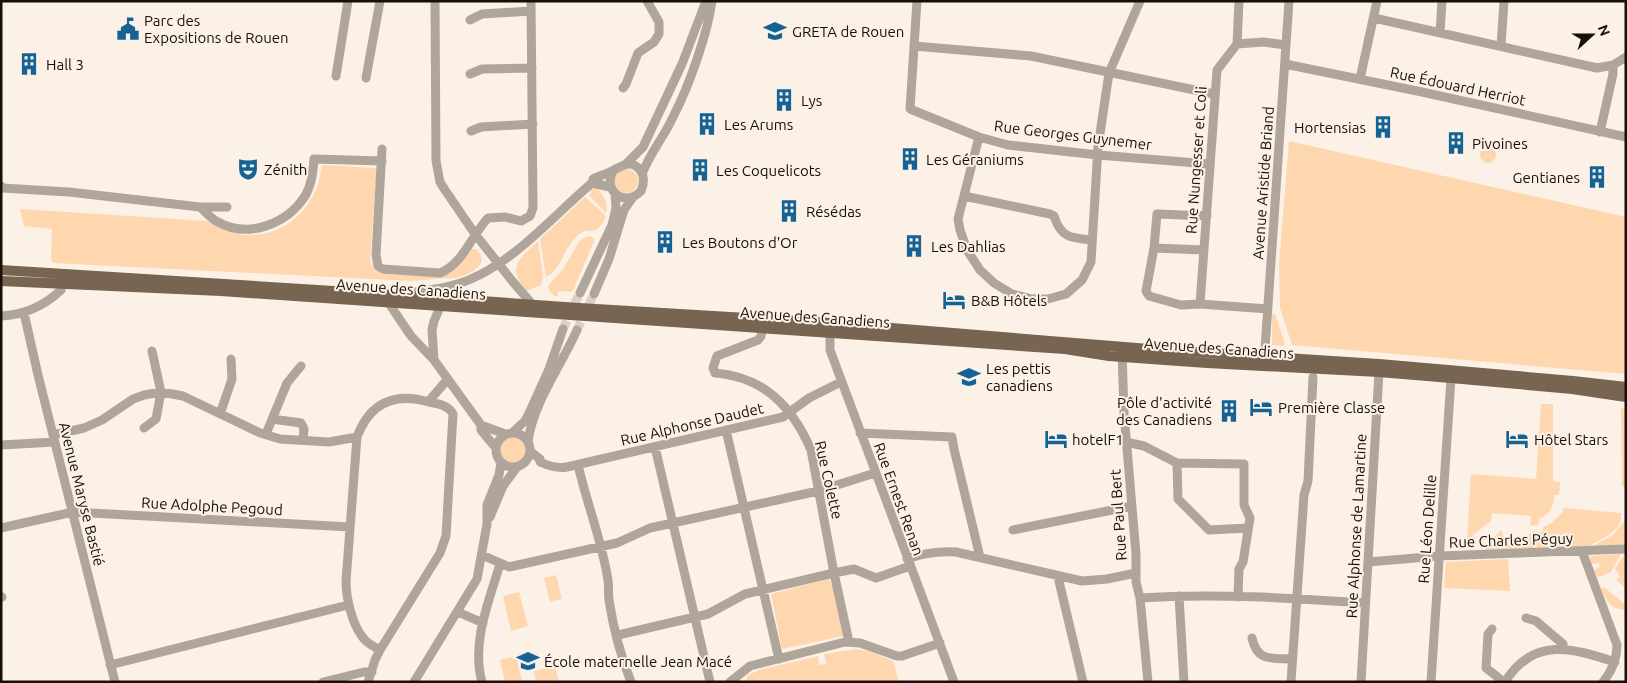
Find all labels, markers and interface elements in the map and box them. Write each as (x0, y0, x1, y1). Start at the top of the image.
north arrow (1567, 10, 1617, 60)
place label: Parc des Expositions de Rouen (144, 12, 289, 46)
public building icon: Parc des Expositions de Rouen (115, 16, 141, 42)
school or university icon: GRETA de Rouen (762, 18, 788, 44)
place label: GRETA de Rouen (792, 23, 904, 40)
text: N (1595, 23, 1613, 38)
building icon: Hall 3 (16, 51, 42, 77)
place label: Hall 3 (46, 56, 84, 73)
street label: Rue Édouard Herriot (1389, 63, 1527, 109)
street label: Rue Nungesser et Coli (1182, 86, 1210, 234)
building icon: Lys (771, 87, 797, 113)
place label: Lys (801, 92, 822, 109)
street label: Avenue Aristide Briand (1249, 106, 1277, 260)
building icon: Les Arums (694, 111, 720, 137)
building icon: Hortensias (1370, 114, 1396, 140)
place label: Les Arums (724, 116, 793, 133)
street label: Rue Georges Guynemer (993, 117, 1153, 153)
place label: Hortensias (1294, 119, 1366, 136)
building icon: Pivoines (1443, 130, 1469, 156)
place label: Pivoines (1472, 135, 1528, 152)
building icon: Les Géraniums (897, 146, 923, 172)
place label: Les Géraniums (926, 151, 1024, 168)
theatre icon: Zénith (235, 156, 261, 182)
building icon: Les Coquelicots (687, 157, 713, 183)
place label: Zénith (264, 161, 307, 178)
place label: Les Coquelicots (716, 162, 821, 179)
building icon: Gentianes (1584, 164, 1610, 190)
place label: Gentianes (1513, 169, 1580, 186)
building icon: Résédas (776, 198, 802, 224)
place label: Résédas (806, 203, 861, 220)
building icon: Les Boutons d'Or (652, 229, 678, 255)
building icon: Les Dahlias (901, 233, 927, 259)
place label: Les Boutons d'Or (682, 234, 798, 251)
place label: Les Dahlias (931, 238, 1006, 255)
street label: Avenue des Canadiens (336, 275, 486, 303)
hotel icon: B&B Hôtels (941, 287, 967, 313)
place label: B&B Hôtels (971, 292, 1047, 309)
street label: Avenue des Canadiens (740, 303, 890, 331)
street label: Avenue des Canadiens (1144, 334, 1294, 362)
place label: Les pettis canadiens (986, 360, 1053, 394)
school or university icon: Les pettis canadiens (956, 364, 982, 390)
place label: Pôle d'activité des Canadiens (1116, 394, 1212, 428)
hotel icon: Première Classe (1248, 394, 1274, 420)
building icon: Pôle d'activité des Canadiens (1216, 398, 1242, 424)
street label: Rue Alphonse Daudet (619, 399, 765, 449)
place label: Première Classe (1278, 399, 1385, 416)
street label: Avenue Maryse Bastié (56, 420, 108, 568)
hotel icon: hotelF1 (1043, 426, 1069, 452)
hotel icon: Hôtel Stars (1504, 426, 1530, 452)
place label: hotelF1 (1072, 431, 1124, 448)
place label: Hôtel Stars (1534, 431, 1608, 448)
street label: Rue Alphonse de Lamartine (1343, 433, 1369, 619)
street label: Rue Colette (812, 439, 846, 521)
street label: Rue Ernest Renan (871, 440, 927, 558)
street label: Rue Paul Bert (1106, 469, 1130, 561)
street label: Rue Léon Delille (1415, 474, 1439, 584)
street label: Rue Adolphe Pegoud (141, 494, 283, 518)
street label: Rue Charles Péguy (1449, 529, 1573, 551)
school or university icon: École maternelle Jean Macé (515, 648, 541, 674)
place label: École maternelle Jean Macé (544, 653, 732, 670)

